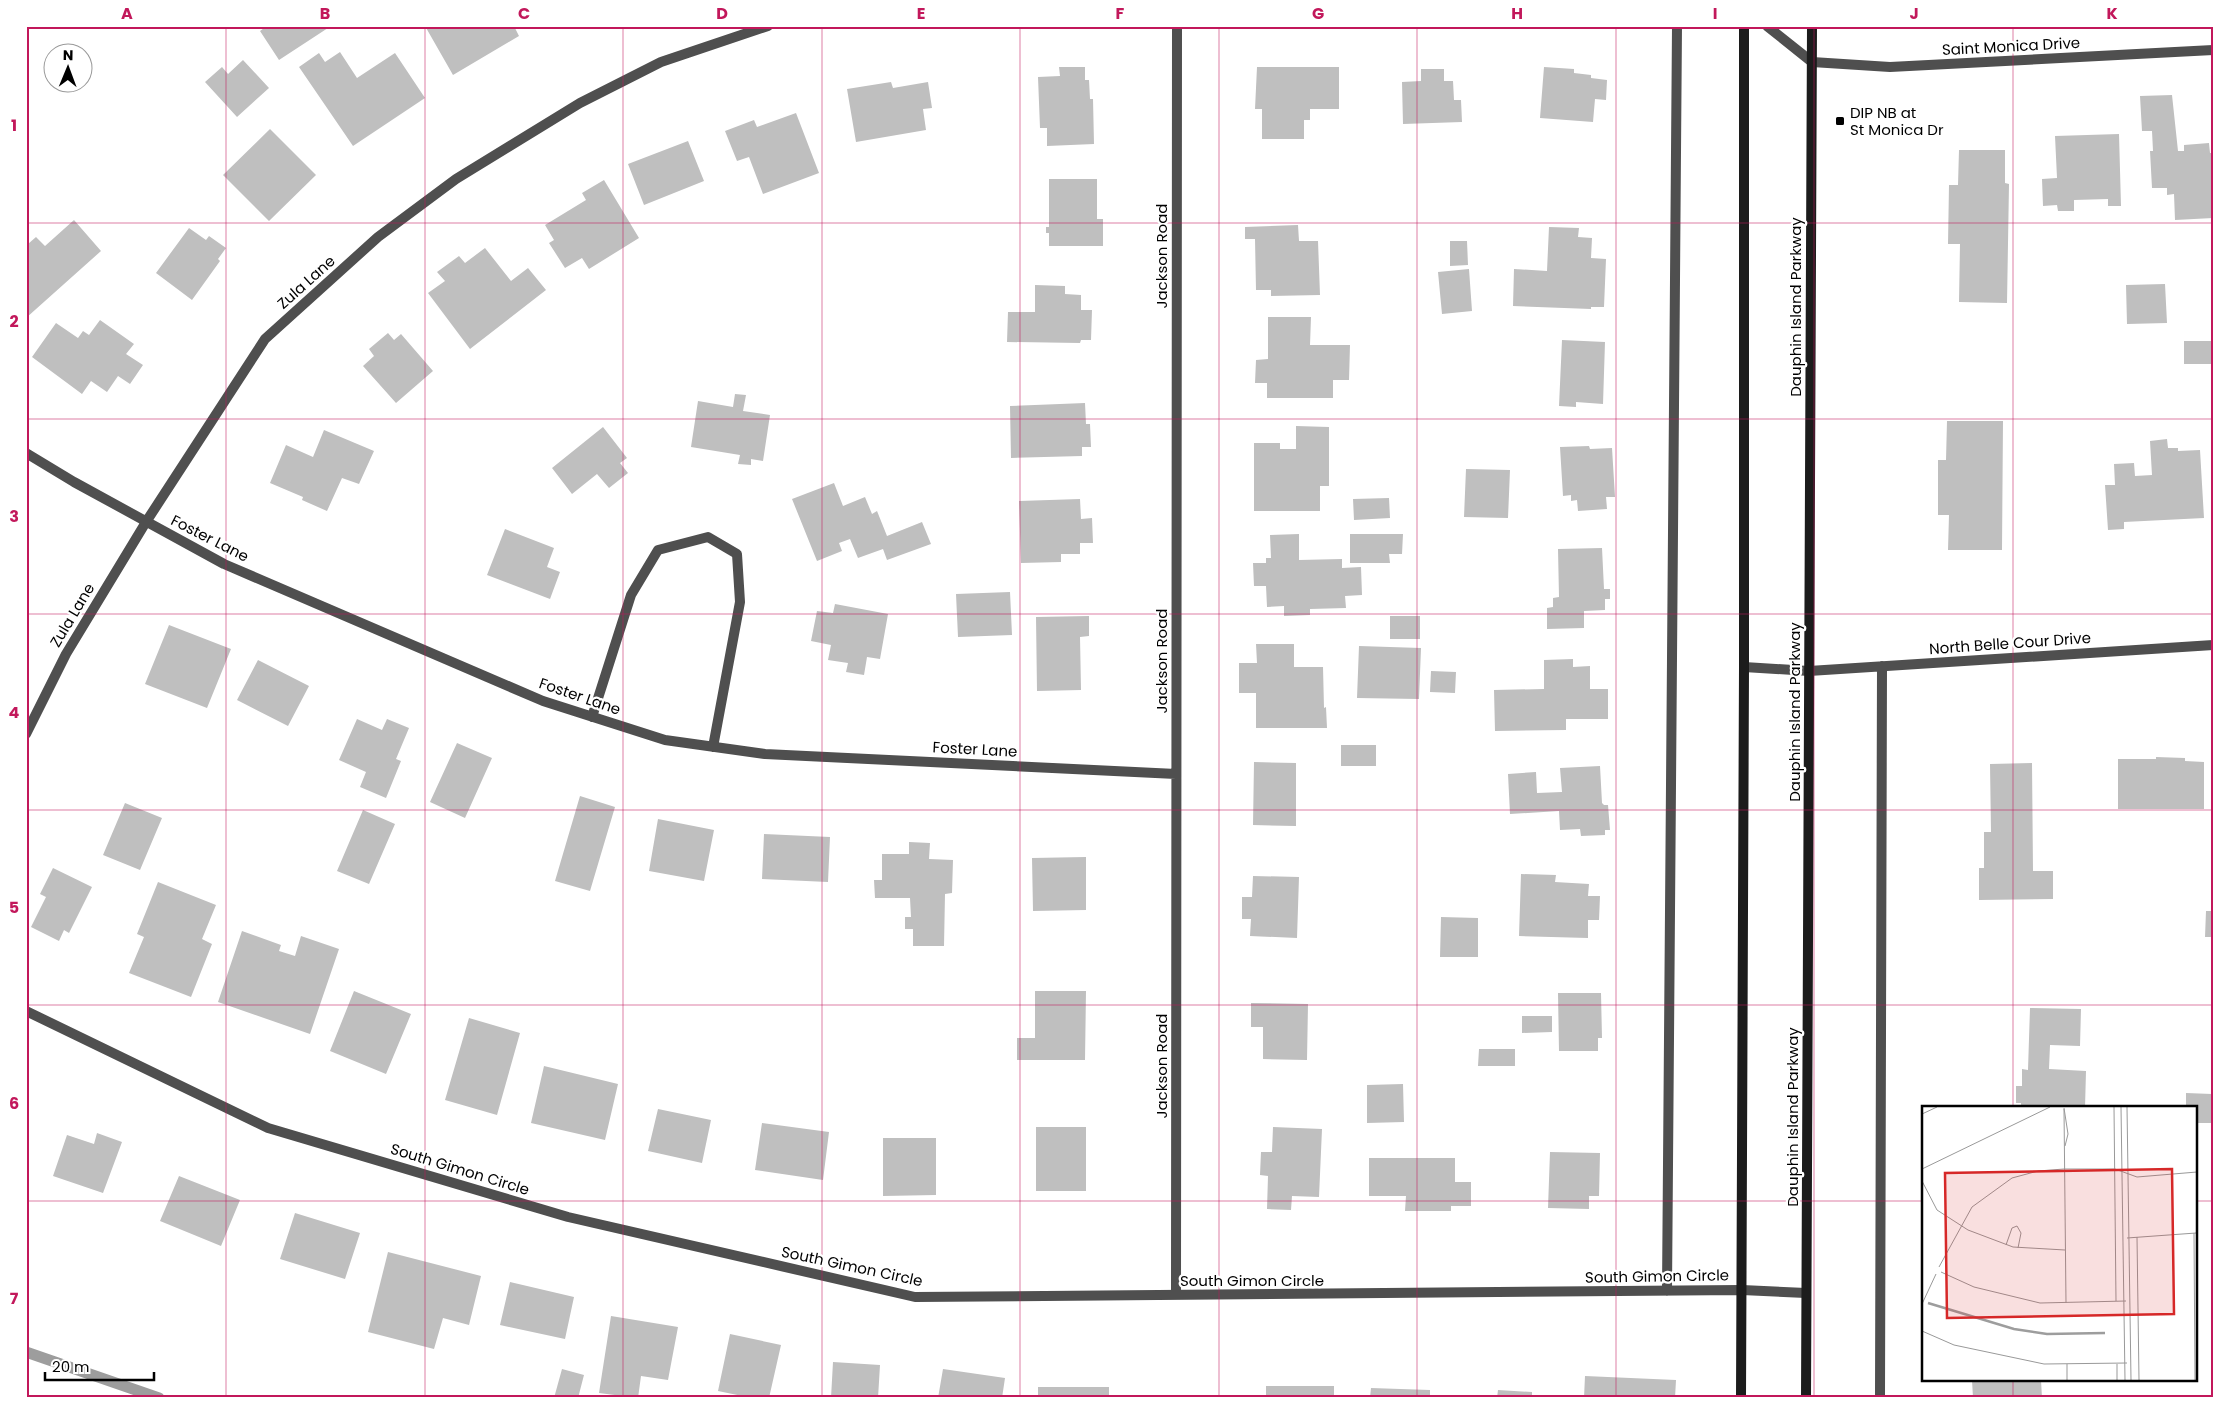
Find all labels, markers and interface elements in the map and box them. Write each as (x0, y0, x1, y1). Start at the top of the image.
text: A (121, 2, 133, 25)
text: B (320, 2, 330, 25)
text: C (518, 2, 530, 25)
text: D (716, 2, 728, 25)
text: E (917, 2, 925, 25)
text: F (1116, 2, 1125, 25)
text: G (1312, 2, 1324, 25)
text: H (1511, 2, 1523, 25)
text: I (1713, 2, 1717, 25)
text: J (1909, 2, 1919, 25)
text: K (2106, 2, 2118, 25)
street label: Saint Monica Drive (1941, 32, 2081, 60)
north arrow (42, 42, 92, 92)
text: N (63, 45, 74, 65)
place label: DIP NB at St Monica Dr (1850, 102, 1944, 140)
text: 1 (11, 114, 17, 137)
marker: DIP NB at St Monica Dr (1834, 115, 1846, 127)
street label: Jackson Road (1151, 204, 1172, 308)
street label: Dauphin Island Parkway (1785, 217, 1806, 397)
street label: Zula Lane (273, 250, 339, 314)
text: 2 (9, 310, 19, 333)
text: 3 (9, 505, 19, 528)
street label: Foster Lane (167, 509, 253, 567)
street label: Zula Lane (45, 579, 99, 651)
street label: Jackson Road (1151, 609, 1172, 713)
street label: Dauphin Island Parkway (1784, 622, 1805, 802)
street label: North Belle Cour Drive (1928, 627, 2092, 659)
street label: Foster Lane (536, 672, 624, 720)
text: 4 (9, 701, 20, 724)
street label: Foster Lane (932, 736, 1018, 762)
text: 5 (9, 896, 19, 919)
street label: Jackson Road (1151, 1014, 1172, 1118)
street label: Dauphin Island Parkway (1782, 1027, 1803, 1207)
text: 6 (9, 1092, 19, 1115)
inset map (1922, 1106, 2196, 1382)
street label: South Gimon Circle (388, 1138, 532, 1200)
street label: South Gimon Circle (779, 1241, 925, 1291)
street label: South Gimon Circle (1585, 1264, 1729, 1288)
street label: South Gimon Circle (1180, 1270, 1324, 1291)
text: 7 (10, 1287, 19, 1310)
scale bar (45, 1349, 154, 1381)
text: 20 m (52, 1356, 90, 1377)

